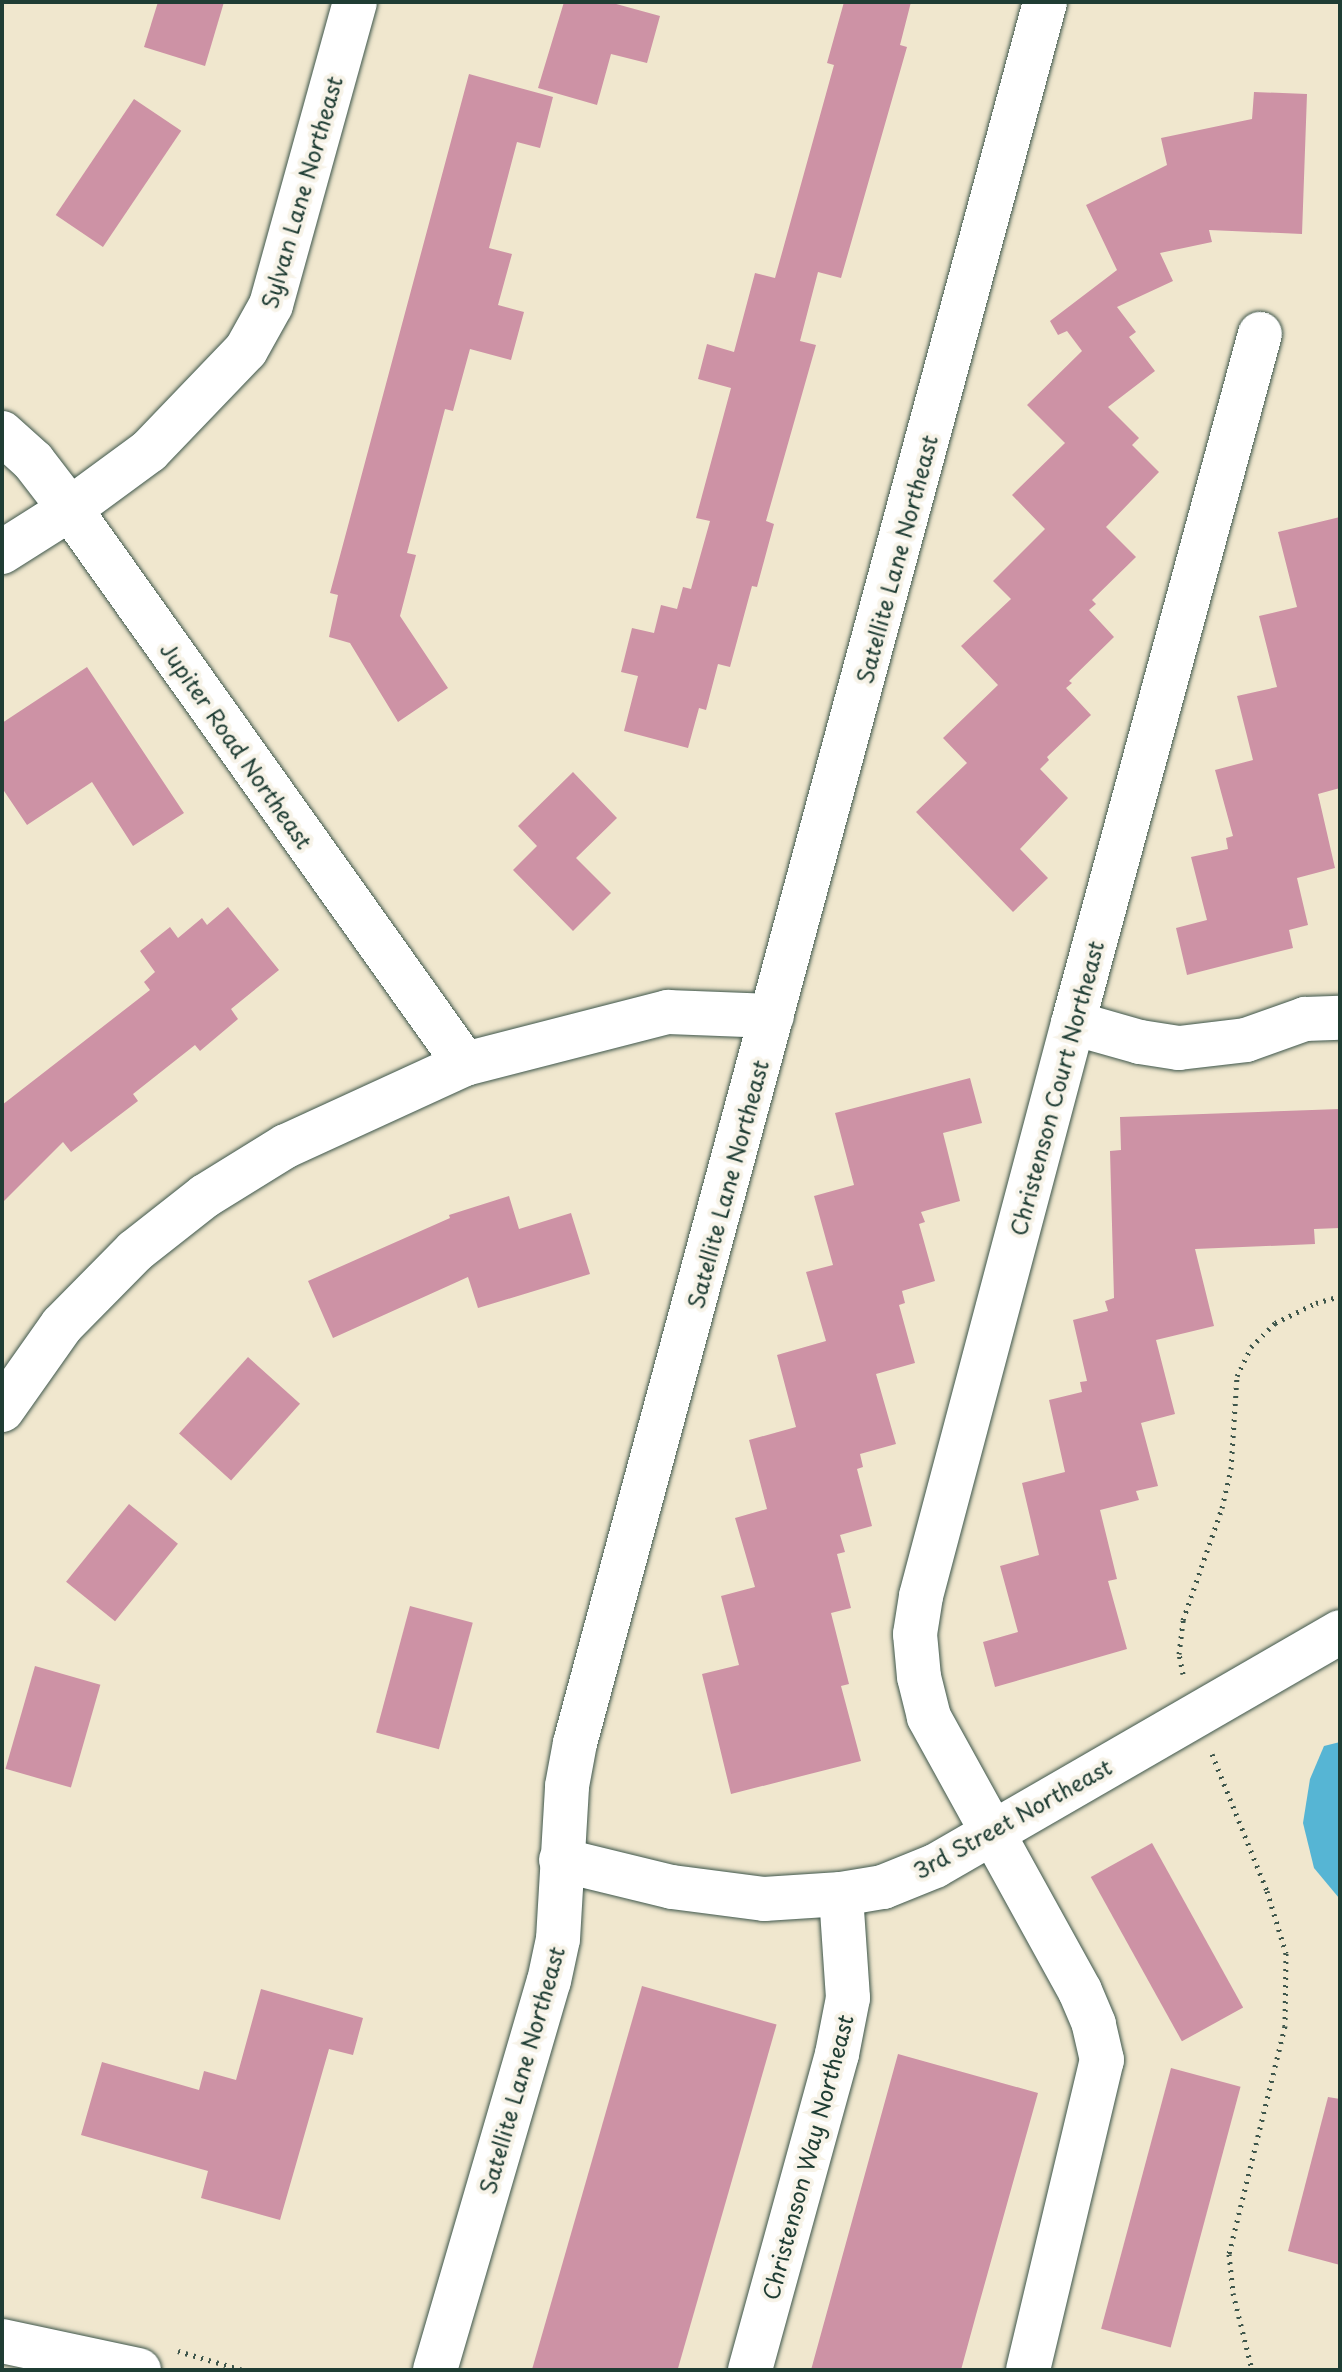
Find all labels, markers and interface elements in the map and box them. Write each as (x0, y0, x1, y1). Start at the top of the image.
street label: Sylvan Lane Northeast (255, 73, 347, 311)
street label: Satellite Lane Northeast (850, 431, 942, 687)
street label: Jupiter Road Northeast (155, 636, 319, 854)
street label: Christenson Court Northeast (1004, 937, 1108, 1239)
street label: Satellite Lane Northeast (681, 1056, 773, 1312)
street label: 3rd Street Northeast (908, 1752, 1116, 1884)
street label: Satellite Lane Northeast (473, 1943, 569, 2197)
street label: Christenson Way Northeast (756, 2012, 858, 2302)

